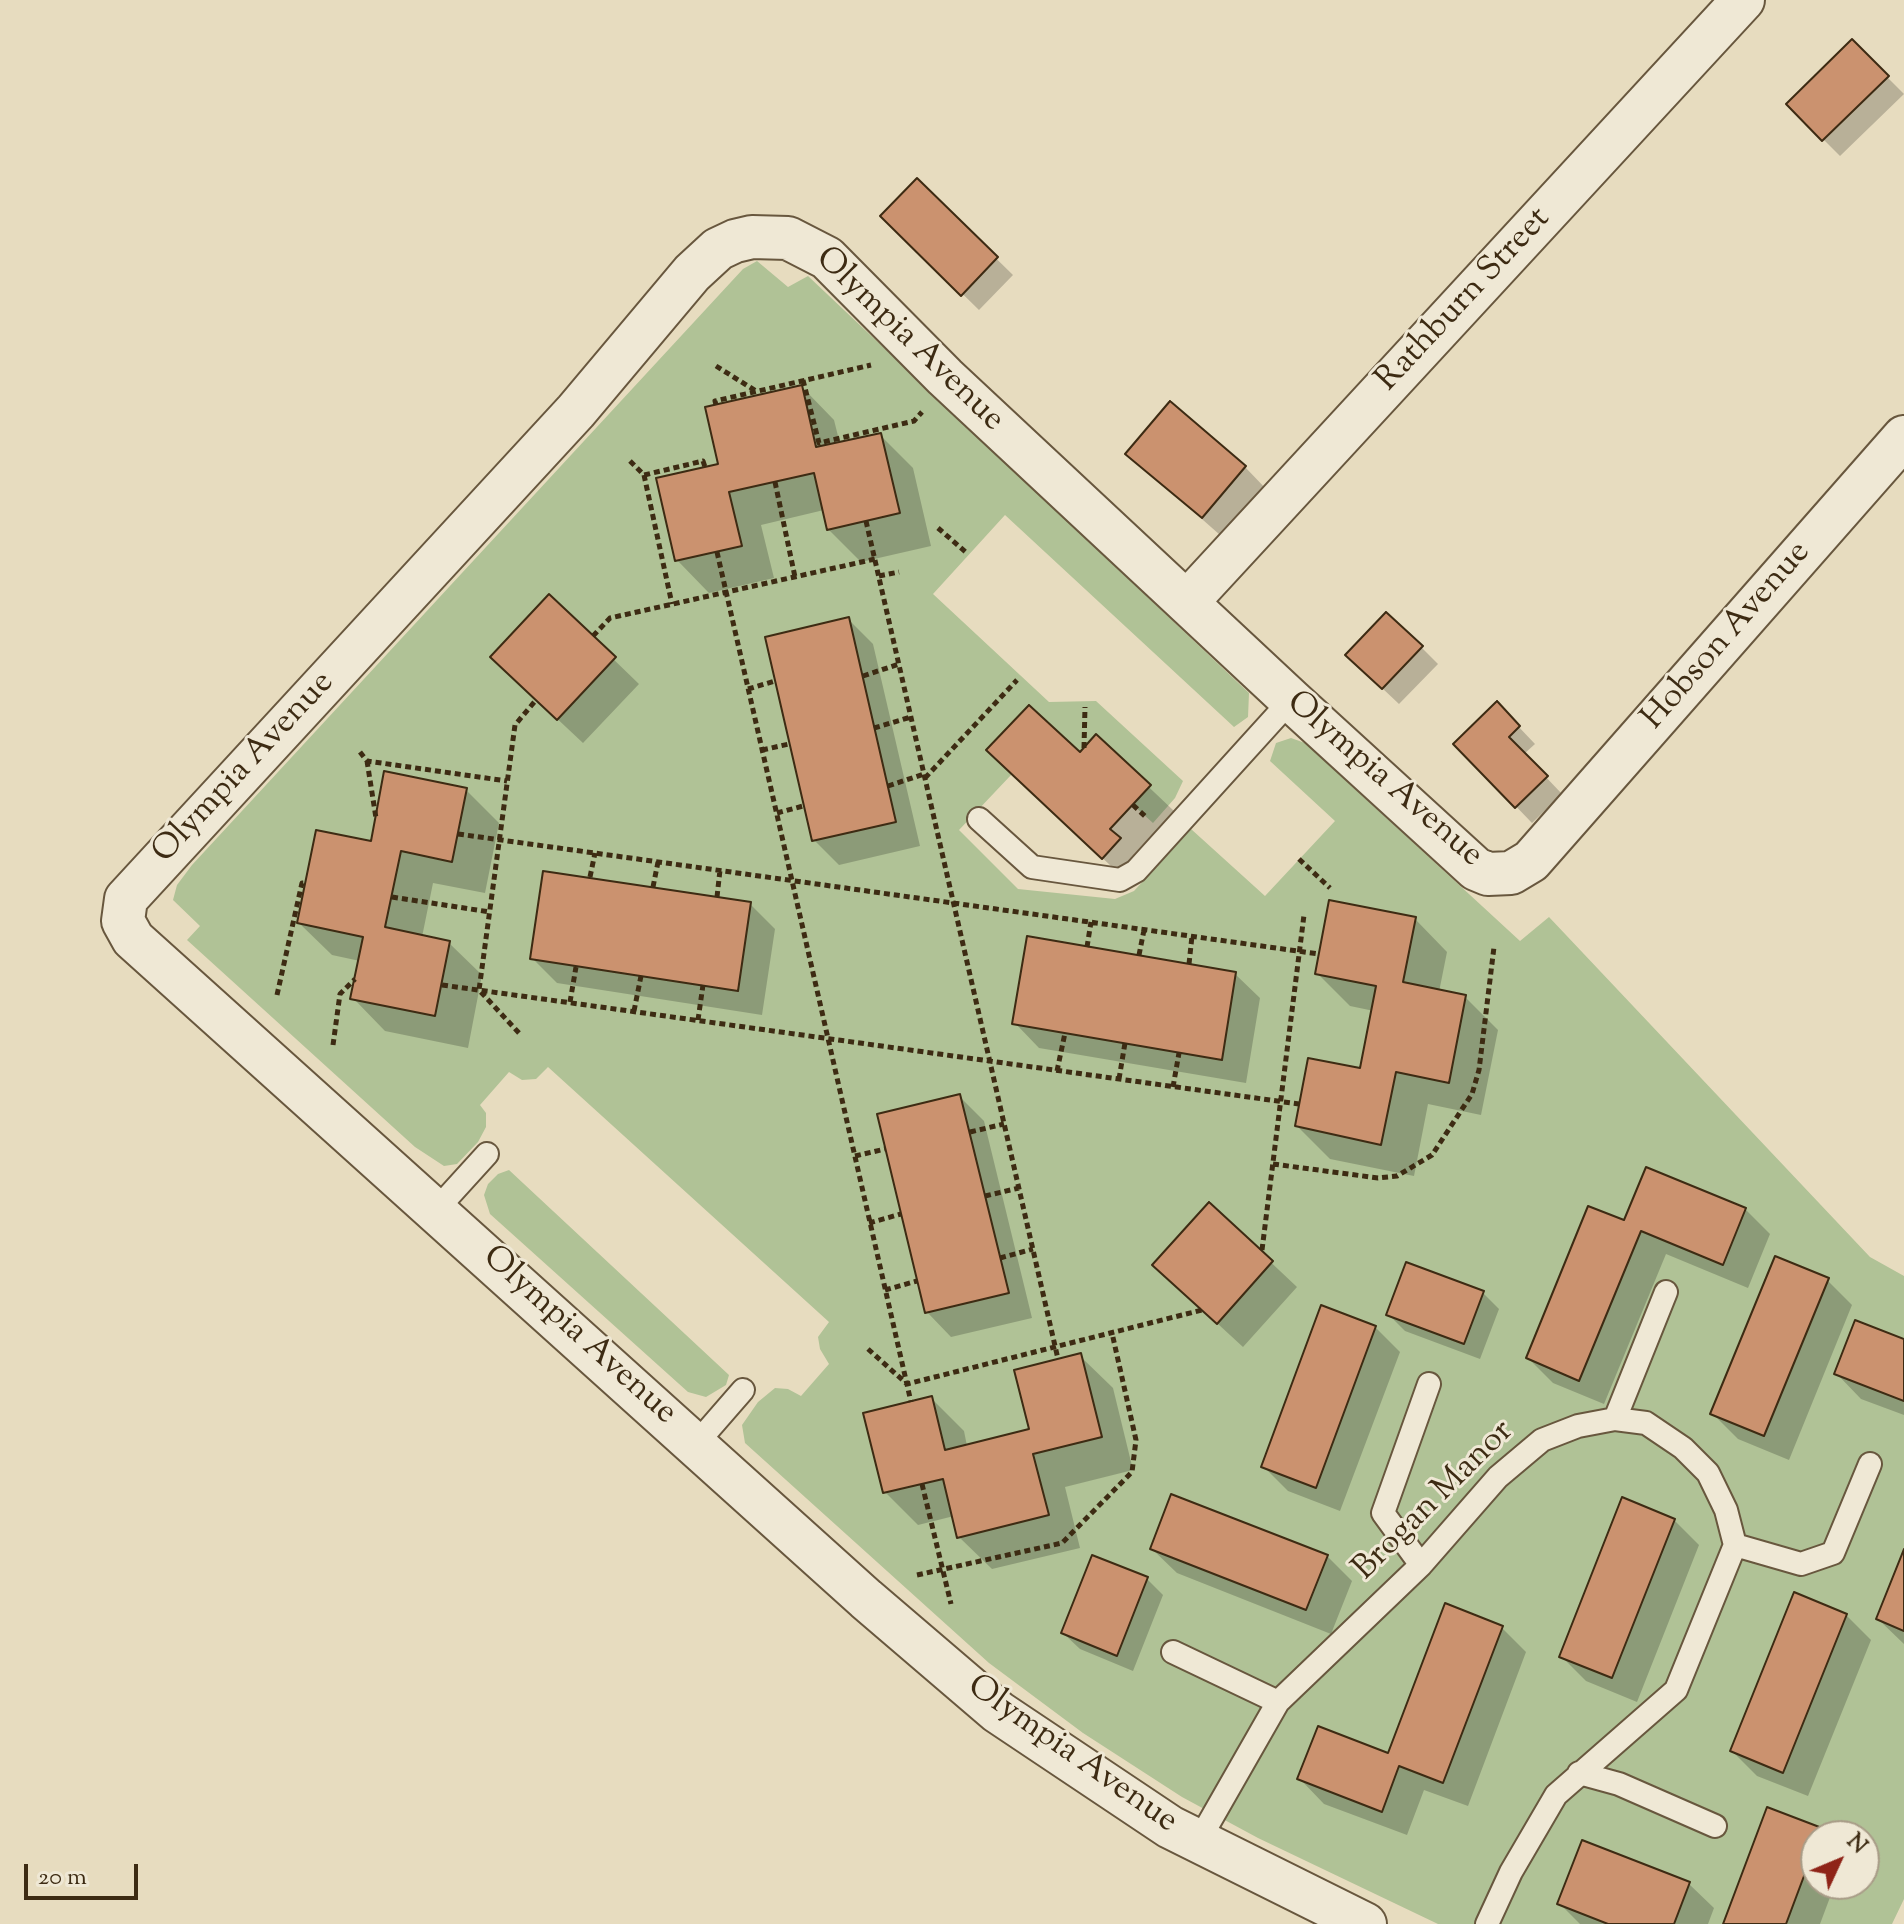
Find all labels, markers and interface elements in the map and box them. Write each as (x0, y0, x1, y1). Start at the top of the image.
street label: Rathburn Street (1369, 200, 1561, 402)
street label: Olympia Avenue (805, 240, 1011, 442)
street label: Hobson Avenue (1635, 534, 1821, 740)
street label: Olympia Avenue (146, 664, 344, 874)
street label: Olympia Avenue (1276, 684, 1490, 878)
street label: Olympia Avenue (472, 1239, 684, 1435)
street label: Brogan Manor (1346, 1413, 1524, 1591)
street label: Olympia Avenue (958, 1668, 1184, 1844)
north arrow (1800, 1820, 1880, 1900)
text: N (1838, 1827, 1873, 1862)
scale bar (28, 1848, 142, 1898)
text: 20 m (38, 1861, 87, 1895)

